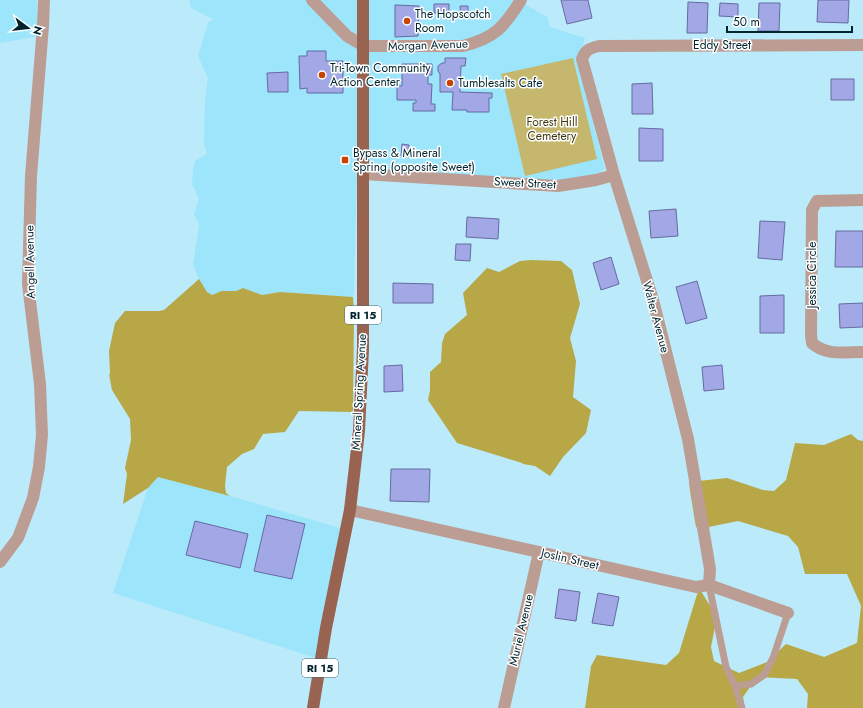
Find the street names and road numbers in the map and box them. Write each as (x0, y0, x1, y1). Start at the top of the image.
street label: Morgan Avenue (388, 35, 468, 55)
street label: Eddy Street (693, 36, 751, 54)
street label: Sweet Street (494, 172, 557, 194)
street label: Angell Avenue (20, 225, 40, 299)
street label: Jessica Circle (803, 242, 821, 310)
street label: Walter Avenue (638, 279, 674, 355)
road number: RI 15 (345, 306, 381, 324)
street label: Mineral Spring Avenue (347, 333, 371, 451)
street label: Joslin Street (537, 543, 601, 574)
street label: Muriel Avenue (504, 592, 538, 668)
road number: RI 15 (302, 659, 338, 677)

